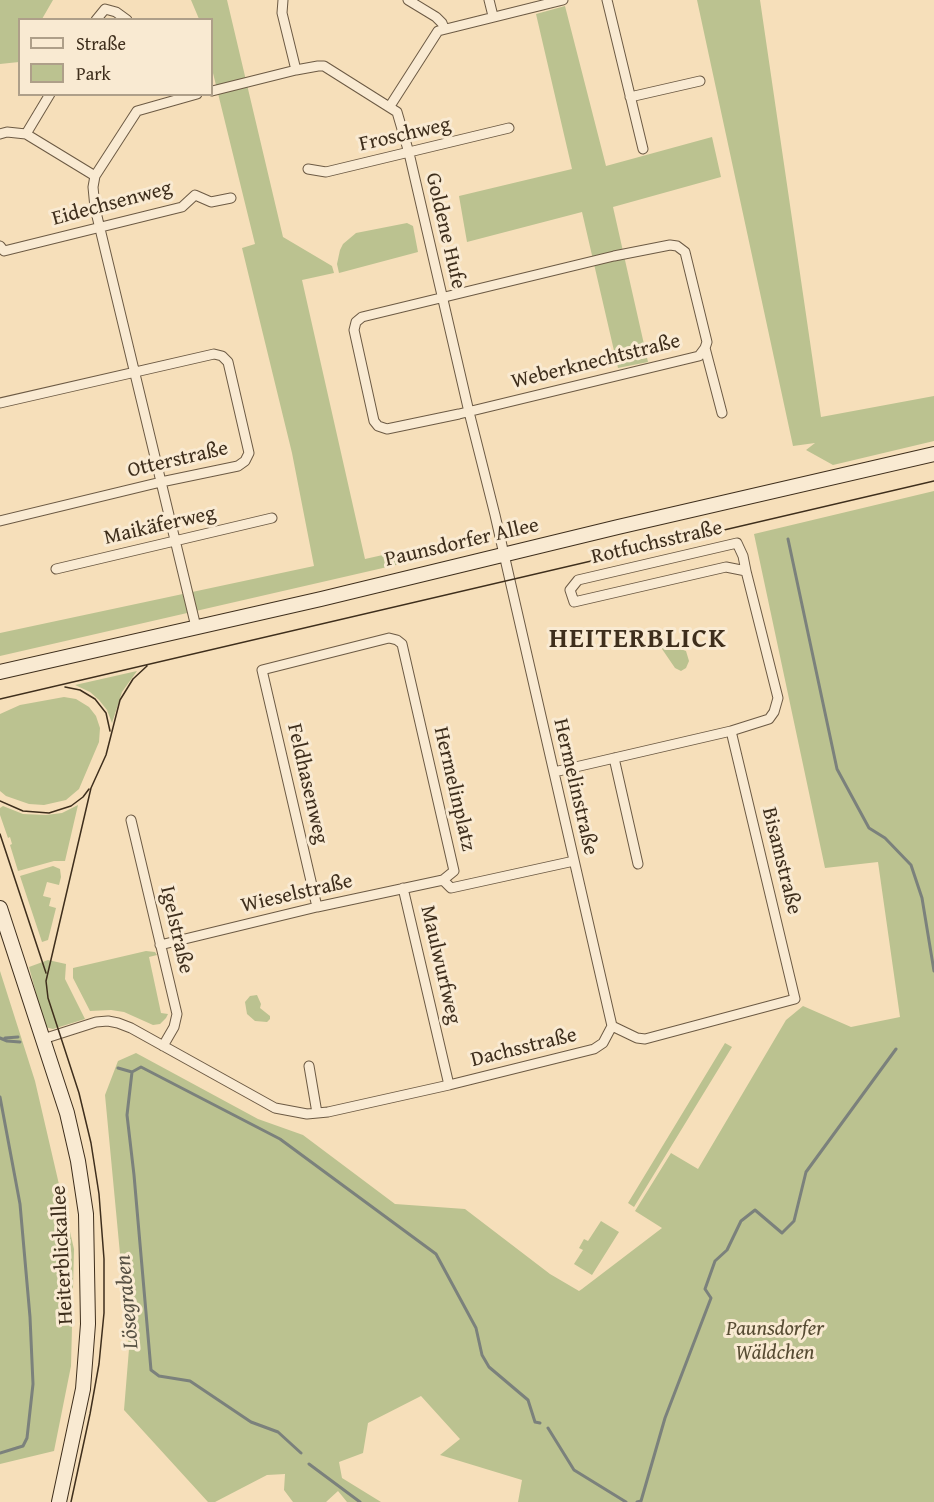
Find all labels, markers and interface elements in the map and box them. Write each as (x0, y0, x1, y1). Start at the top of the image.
legend (18, 18, 213, 96)
text: Straße (76, 30, 126, 57)
text: Park (76, 60, 111, 87)
street label: Froschweg (357, 112, 453, 158)
street label: Goldene Hufe (419, 171, 471, 291)
street label: Eidechsenweg (49, 176, 175, 232)
street label: Weberknechtstraße (509, 329, 683, 395)
street label: Otterstraße (125, 436, 231, 484)
street label: Maikäferweg (102, 501, 218, 551)
street label: Paunsdorfer Allee (382, 513, 542, 573)
street label: Rotfuchsstraße (589, 516, 725, 570)
district label: HEITERBLICK (549, 624, 727, 656)
street label: Hermelinstraße (547, 716, 603, 858)
street label: Feldhasenweg (281, 721, 333, 847)
street label: Hermelinplatz (427, 724, 481, 854)
street label: Bisamstraße (756, 805, 806, 917)
street label: Wieselstraße (239, 869, 355, 919)
street label: Igelstraße (154, 884, 198, 976)
street label: Maulwurfweg (414, 903, 466, 1027)
street label: Dachsstraße (469, 1023, 579, 1073)
street label: Heiterblickallee (47, 1185, 79, 1325)
water label: Lösegraben (111, 1254, 145, 1350)
park label: Paunsdorfer Wäldchen (726, 1317, 824, 1367)

